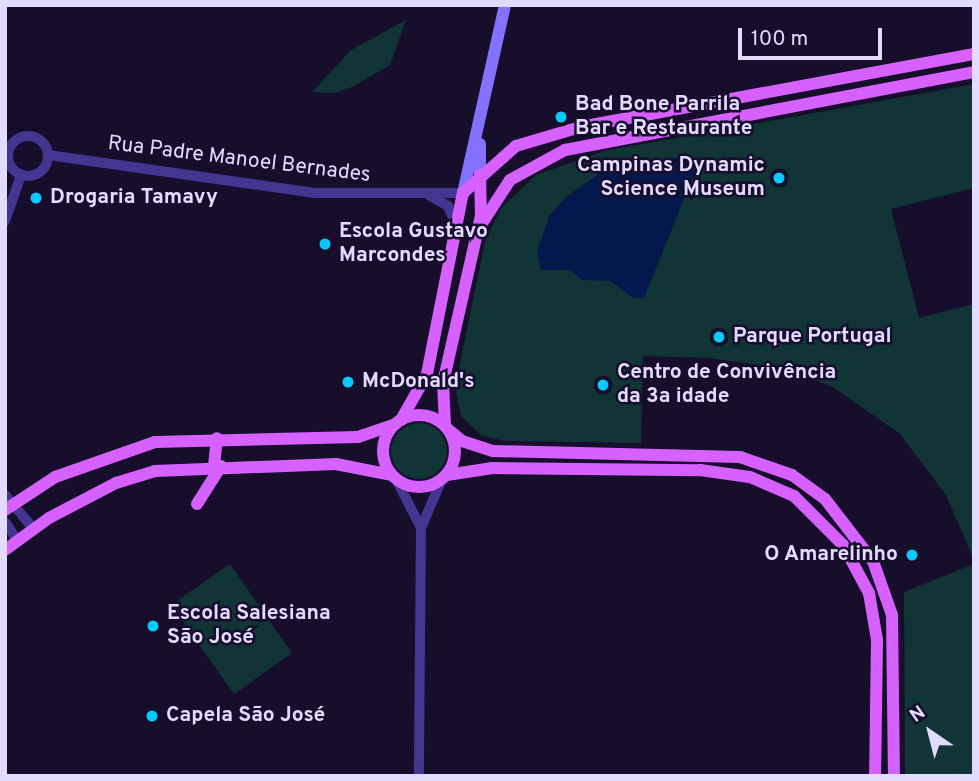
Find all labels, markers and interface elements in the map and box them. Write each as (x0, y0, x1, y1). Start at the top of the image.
scale bar (741, 14, 884, 58)
text: 100 m (751, 26, 808, 53)
place label: Bad Bone Parrila Bar e Restaurante (575, 92, 752, 142)
marker: Bad Bone Parrila Bar e Restaurante (553, 109, 569, 125)
street label: Rua Padre Manoel Bernades (106, 131, 372, 189)
place label: Campinas Dynamic Science Museum (577, 153, 765, 203)
marker: Campinas Dynamic Science Museum (771, 170, 787, 186)
place label: Drogaria Tamavy (50, 185, 218, 211)
marker: Drogaria Tamavy (28, 190, 44, 206)
place label: Escola Gustavo Marcondes (339, 219, 488, 269)
marker: Escola Gustavo Marcondes (317, 236, 333, 252)
place label: Parque Portugal (733, 324, 892, 350)
marker: Parque Portugal (711, 329, 727, 345)
place label: Centro de Convivência da 3a idade (617, 360, 836, 410)
place label: McDonald's (362, 369, 475, 395)
marker: McDonald's (340, 374, 356, 390)
marker: Centro de Convivência da 3a idade (595, 377, 611, 393)
place label: O Amarelinho (763, 542, 898, 568)
marker: O Amarelinho (904, 547, 920, 563)
place label: Escola Salesiana São José (167, 601, 331, 651)
marker: Escola Salesiana São José (145, 618, 161, 634)
north arrow (895, 697, 965, 767)
text: N (905, 701, 930, 729)
place label: Capela São José (166, 703, 325, 729)
marker: Capela São José (144, 708, 160, 724)

